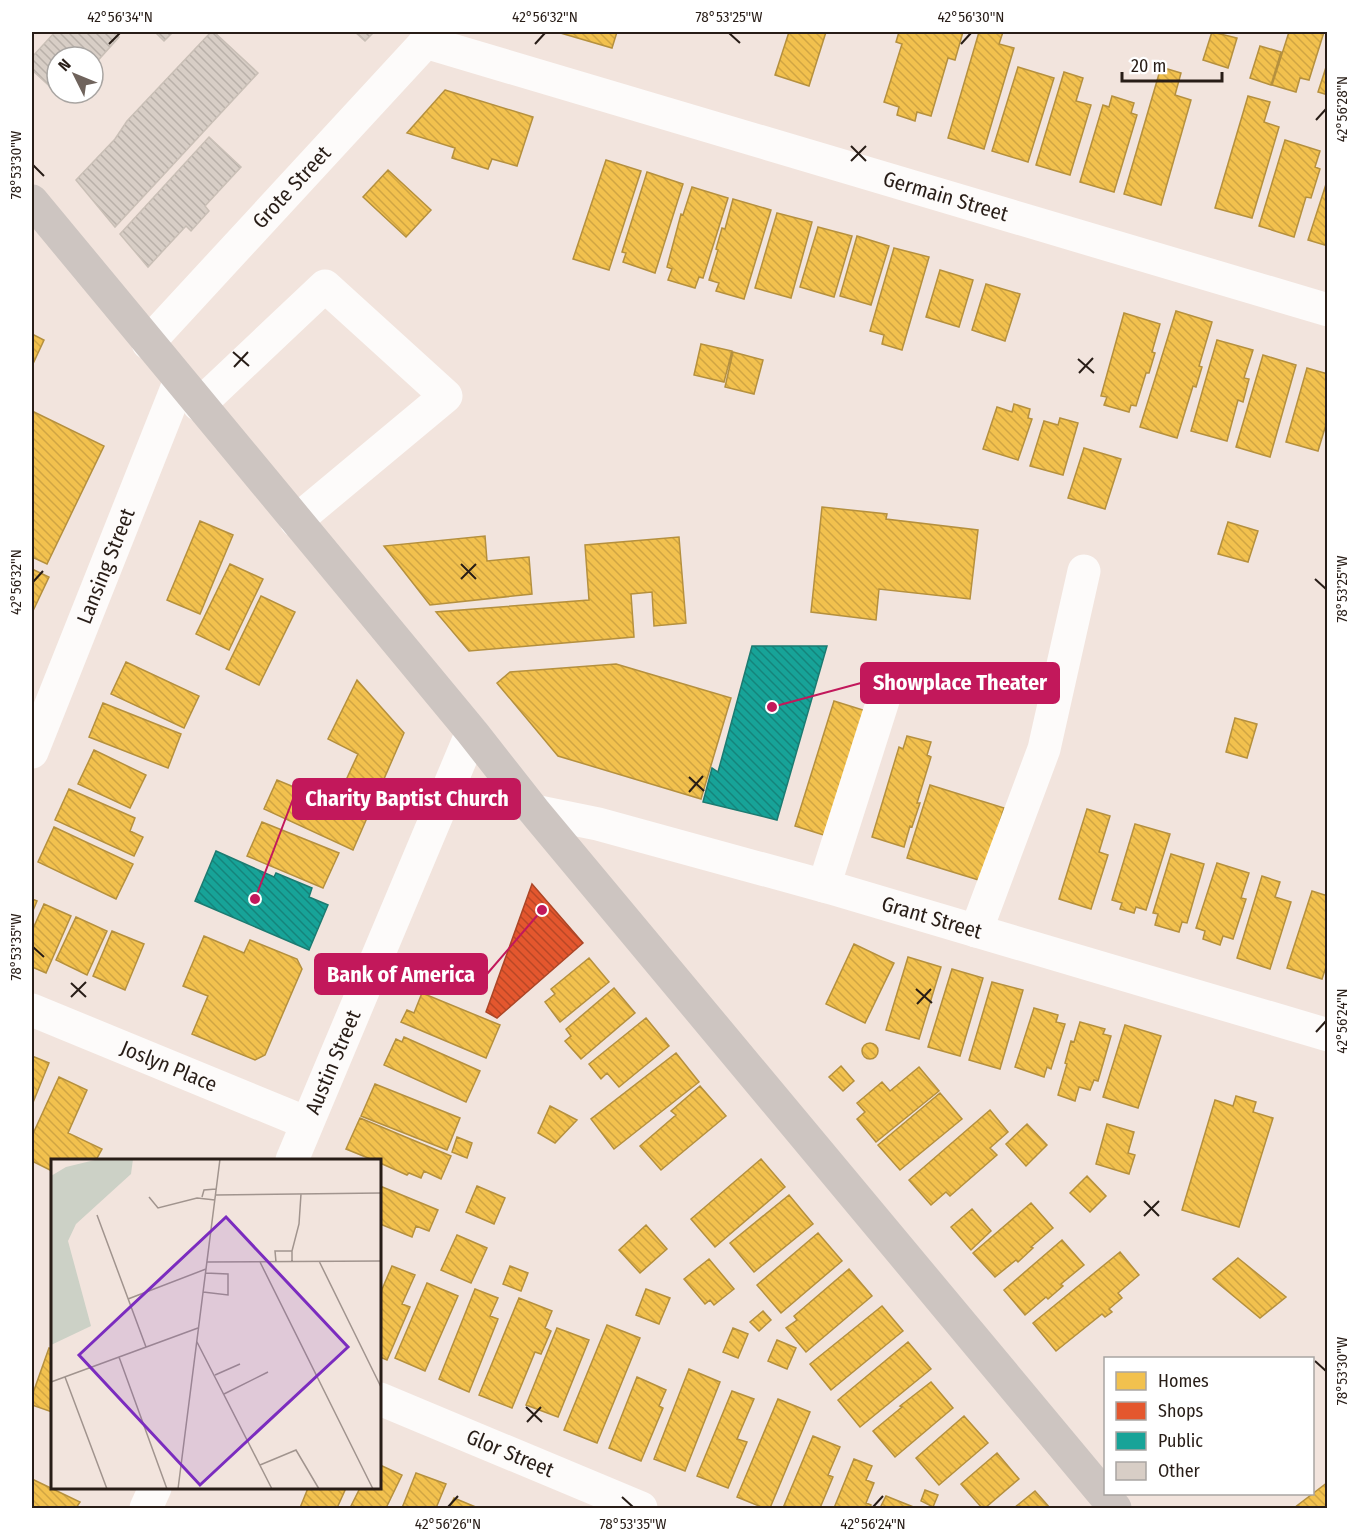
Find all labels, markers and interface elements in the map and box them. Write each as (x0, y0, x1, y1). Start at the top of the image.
text: 42°56'34"N (87, 8, 153, 26)
text: 42°56'32"N (512, 8, 578, 26)
text: 78°53'25"W (696, 8, 762, 26)
text: 42°56'30"N (938, 8, 1004, 26)
north arrow (45, 45, 105, 105)
scale bar (1122, 45, 1222, 83)
text: N (54, 55, 75, 75)
text: 20 m (1131, 55, 1166, 77)
text: 42°56'28"N (1333, 76, 1351, 142)
text: 78°53'30"W (7, 131, 25, 199)
street label: Grote Street (247, 140, 336, 234)
street label: Germain Street (880, 166, 1011, 227)
street label: Lansing Street (71, 504, 141, 628)
text: 42°56'32"N (7, 549, 25, 615)
text: 78°53'25"W (1333, 556, 1351, 622)
callout: Showplace Theater (861, 663, 1059, 703)
text: Showplace Theater (873, 669, 1048, 696)
callout: Charity Baptist Church (293, 779, 520, 819)
text: Charity Baptist Church (305, 785, 509, 812)
street label: Grant Street (878, 890, 985, 945)
text: 78°53'35"W (7, 913, 25, 981)
callout: Bank of America (315, 954, 487, 994)
text: Bank of America (327, 961, 475, 988)
text: 42°56'24"N (1333, 988, 1351, 1054)
street label: Austin Street (300, 1006, 367, 1118)
street label: Joslyn Place (117, 1035, 221, 1098)
inset map (51, 1159, 381, 1489)
text: 78°53'30"W (1333, 1337, 1351, 1405)
legend (1104, 1357, 1314, 1495)
text: Homes (1158, 1370, 1209, 1392)
text: Shops (1158, 1400, 1203, 1422)
street label: Glor Street (462, 1424, 558, 1483)
text: Public (1158, 1430, 1203, 1452)
text: Other (1158, 1460, 1201, 1482)
text: 42°56'26"N (415, 1515, 481, 1533)
text: 78°53'35"W (599, 1515, 667, 1533)
text: 42°56'24"N (840, 1515, 906, 1533)

